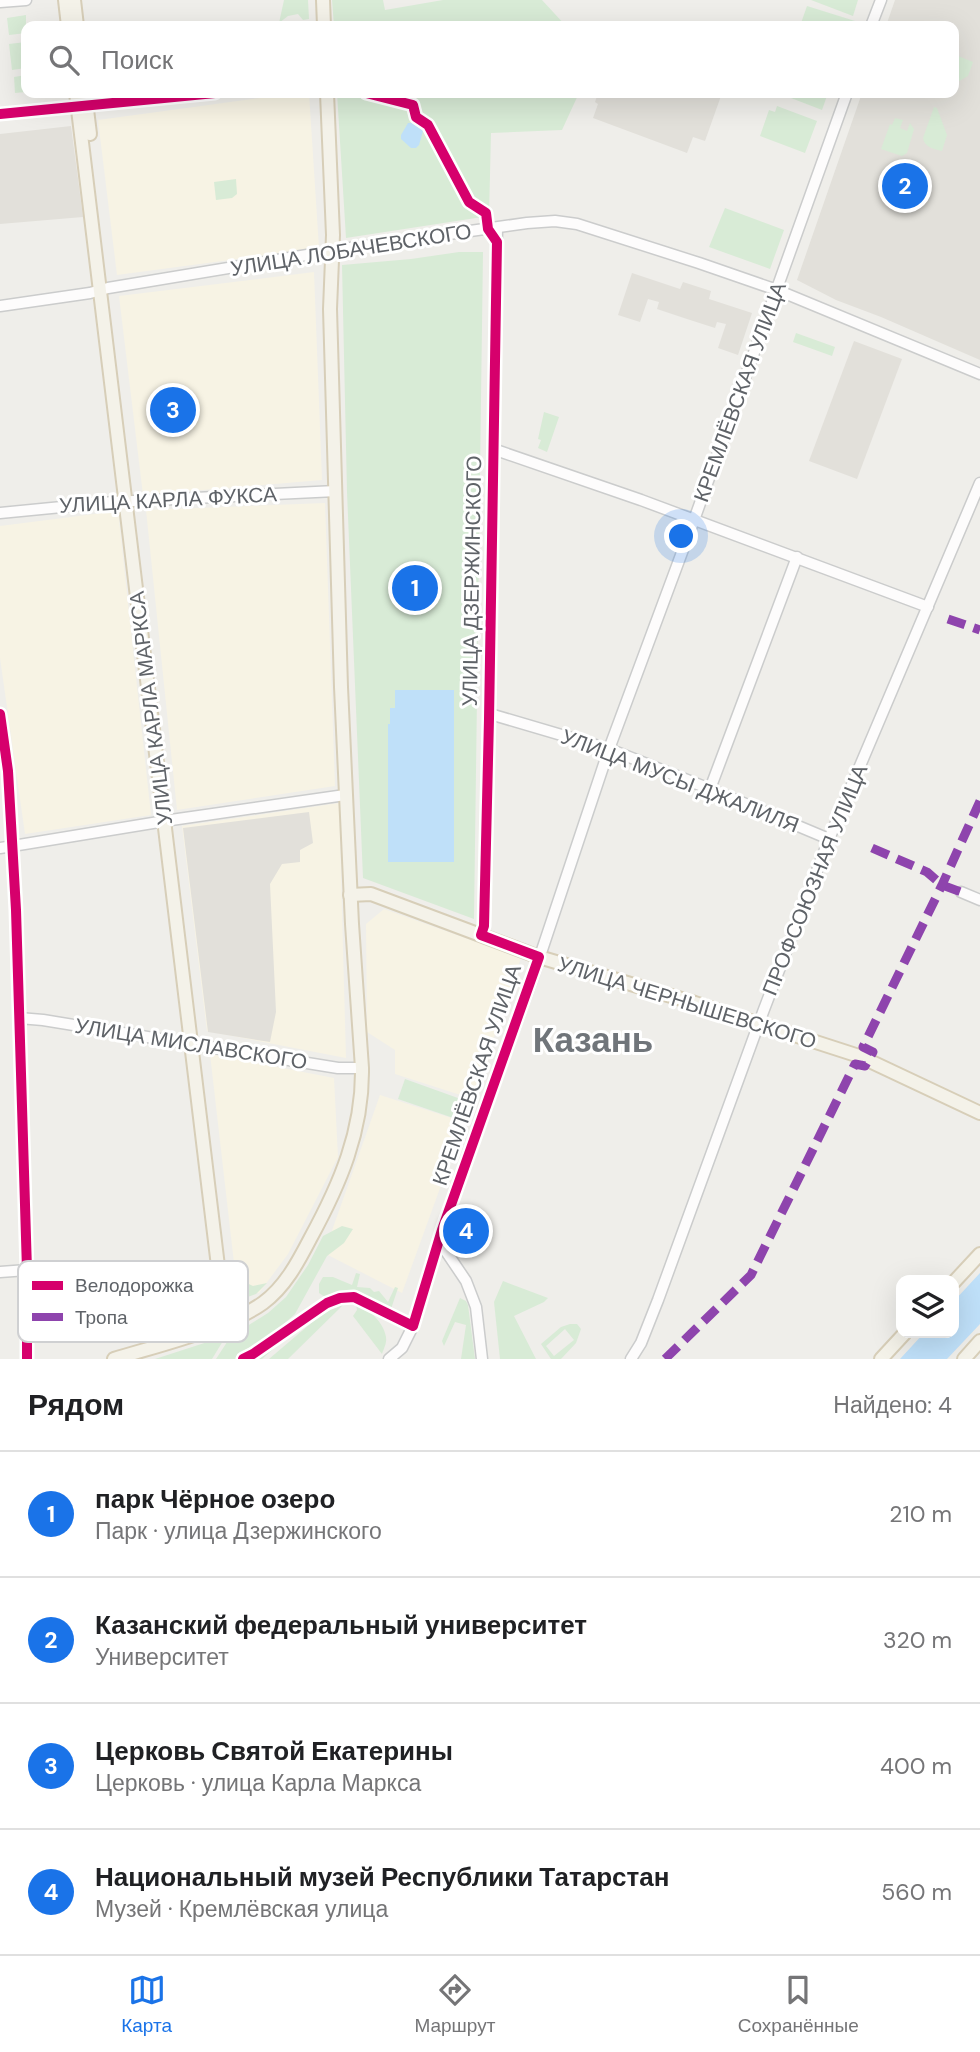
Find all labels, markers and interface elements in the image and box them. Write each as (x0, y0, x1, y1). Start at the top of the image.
search box (21, 21, 959, 98)
icon: search (45, 41, 83, 79)
text: Поиск (101, 43, 173, 77)
pin: 2 (882, 160, 928, 212)
street label: УЛИЦА ЛОБАЧЕВСКОГО (228, 217, 474, 283)
street label: КРЕМЛЁВСКАЯ УЛИЦА (687, 278, 793, 506)
pin: 3 (150, 384, 196, 436)
street label: УЛИЦА ДЗЕРЖИНСКОГО (456, 455, 488, 707)
street label: УЛИЦА КАРЛА ФУКСА (58, 480, 278, 520)
your location (664, 519, 698, 553)
pin: 1 (392, 562, 438, 614)
street label: УЛИЦА КАРЛА МАРКСА (123, 590, 179, 826)
street label: УЛИЦА МУСЫ ДЖАЛИЛЯ (557, 723, 803, 839)
street label: ПРОФСОЮЗНАЯ УЛИЦА (756, 760, 874, 1000)
street label: УЛИЦА ЧЕРНЫШЕВСКОГО (554, 950, 820, 1056)
street label: КРЕМЛЁВСКАЯ УЛИЦА (426, 961, 528, 1189)
street label: УЛИЦА МИСЛАВСКОГО (73, 1012, 309, 1076)
district label: Казань (533, 1017, 653, 1063)
pin: 4 (443, 1205, 489, 1257)
legend (18, 1261, 248, 1342)
text: Велодорожка (75, 1273, 194, 1298)
map controls (896, 1275, 959, 1338)
button: layers (896, 1275, 959, 1338)
text: Тропа (75, 1305, 128, 1330)
text: Рядом (28, 1385, 124, 1424)
text: Найдено: 4 (833, 1390, 952, 1420)
text: парк Чёрное озеро (95, 1482, 335, 1516)
text: 1 (47, 1499, 55, 1529)
text: 210 m (889, 1499, 952, 1529)
text: Парк · улица Дзержинского (95, 1516, 382, 1546)
text: Казанский федеральный университет (95, 1608, 587, 1642)
text: 2 (44, 1625, 58, 1655)
text: 320 m (883, 1625, 952, 1655)
text: Университет (95, 1642, 229, 1672)
text: Церковь Святой Екатерины (95, 1734, 453, 1768)
text: 3 (44, 1751, 58, 1781)
text: 400 m (880, 1751, 952, 1781)
text: Церковь · улица Карла Маркса (95, 1768, 421, 1798)
text: Национальный музей Республики Татарстан (95, 1860, 669, 1894)
text: 4 (44, 1877, 58, 1907)
text: 560 m (881, 1877, 952, 1907)
text: Музей · Кремлёвская улица (95, 1894, 388, 1924)
tab: Карта (121, 1971, 172, 2038)
tab: Маршрут (414, 1971, 495, 2038)
tab: Сохранённые (738, 1971, 859, 2038)

